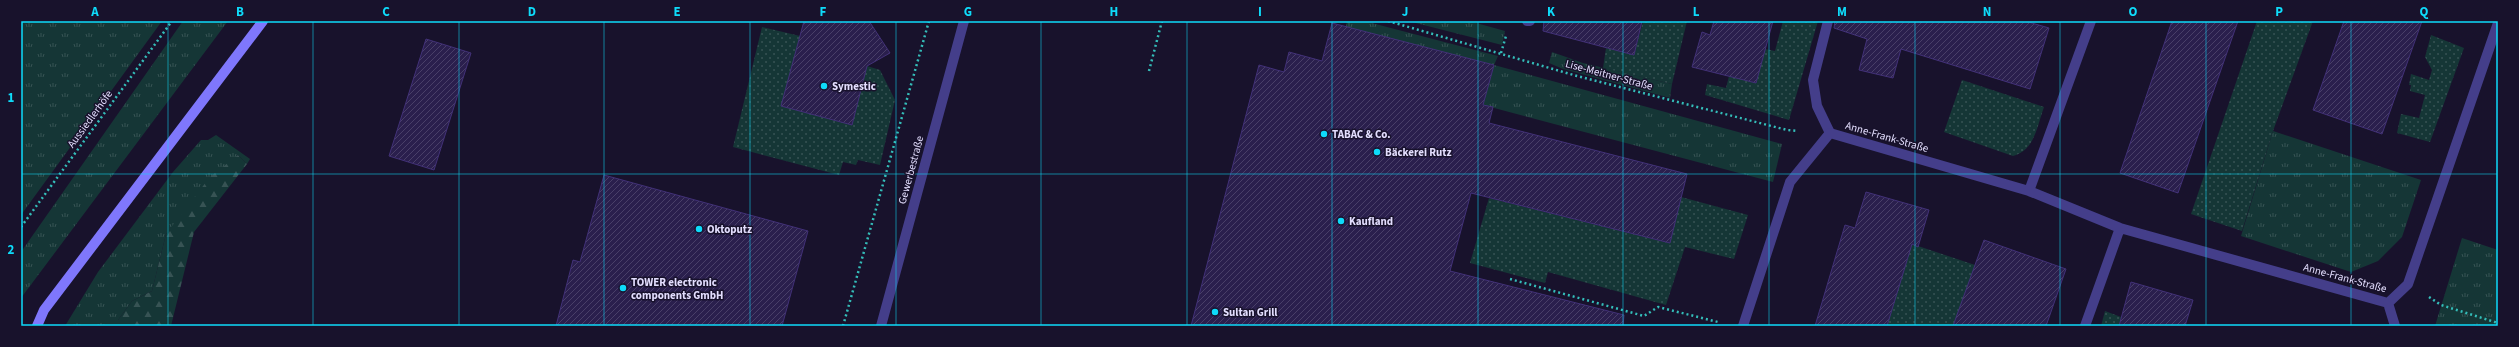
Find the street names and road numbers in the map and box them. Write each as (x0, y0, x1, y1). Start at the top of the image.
street label: Lise-Meitner-Straße (1564, 56, 1655, 94)
street label: Aussiedlerhöfe (64, 87, 116, 151)
street label: Anne-Frank-Straße (1844, 118, 1931, 156)
street label: Gewerbestraße (895, 134, 927, 206)
street label: Anne-Frank-Straße (2302, 260, 2389, 296)

